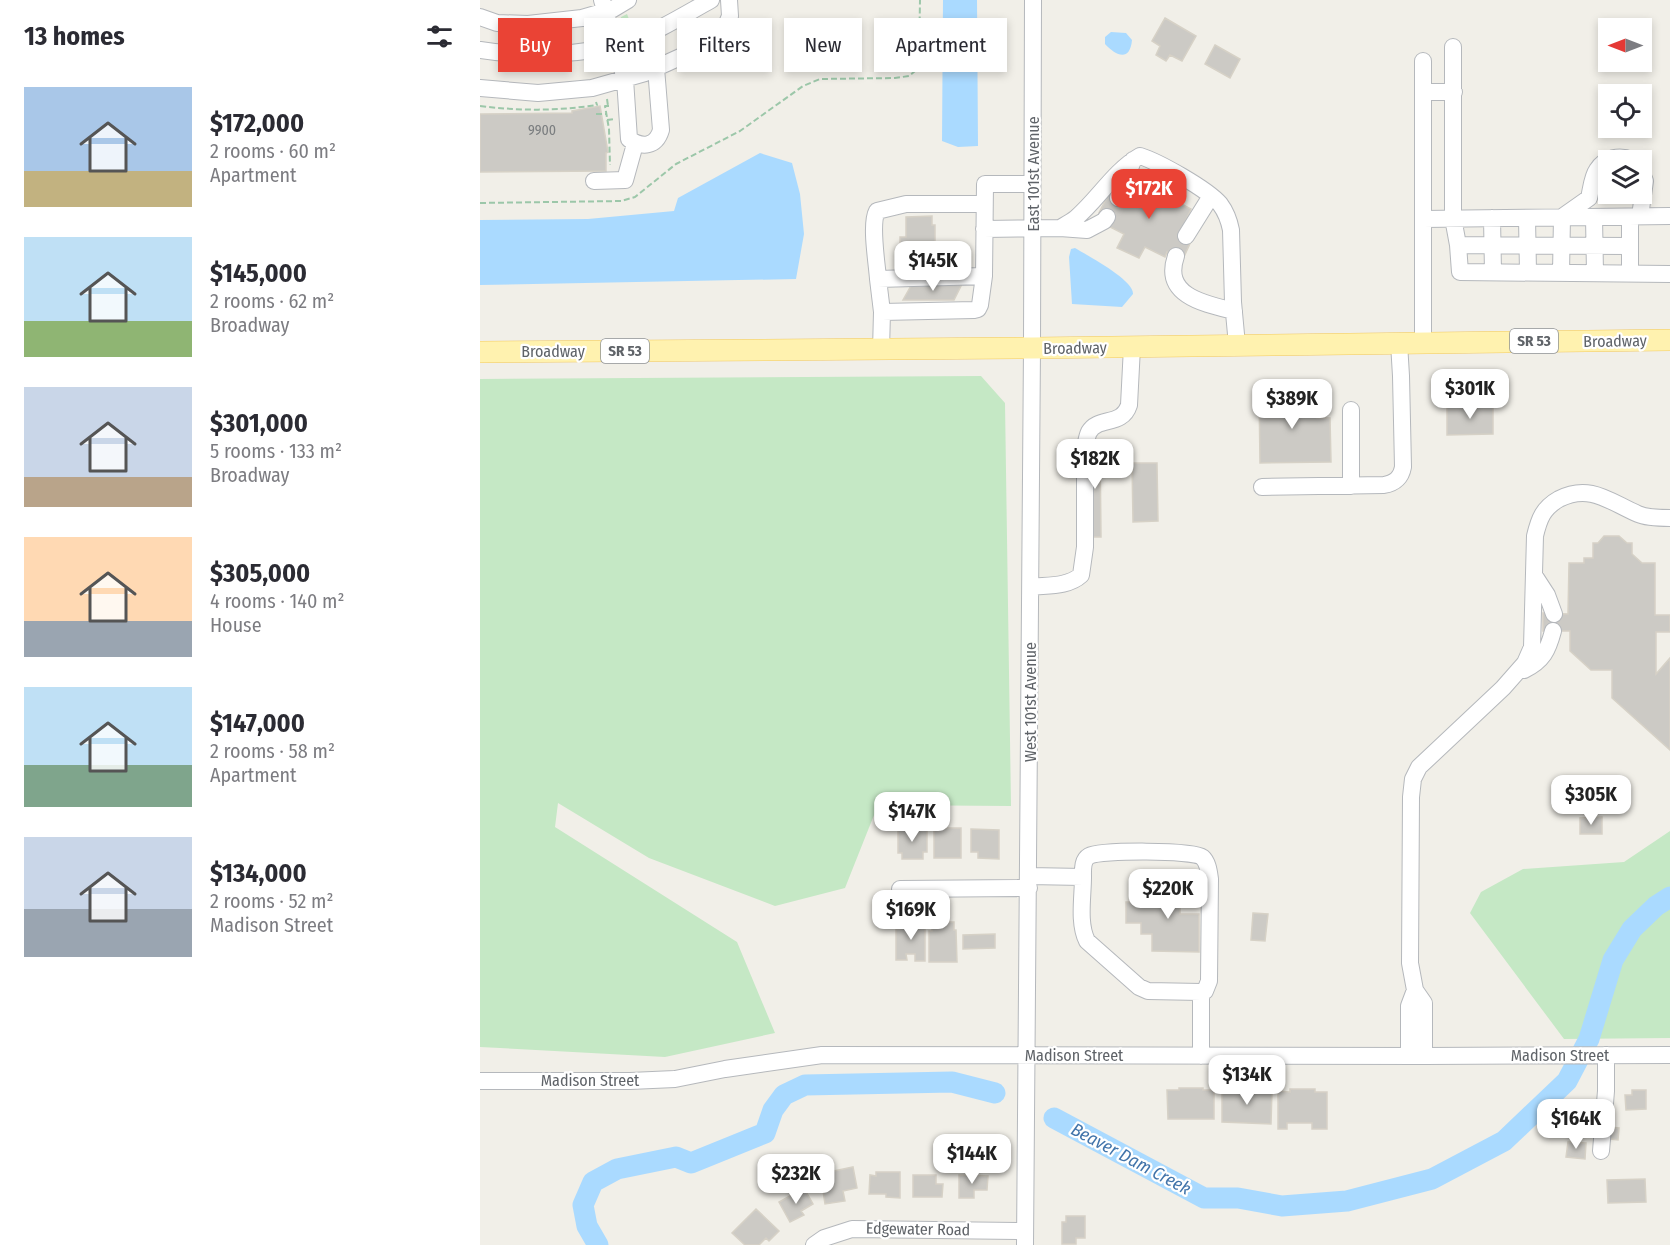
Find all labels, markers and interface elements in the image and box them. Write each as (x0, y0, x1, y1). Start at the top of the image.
chip: Buy (498, 18, 572, 72)
chip: Rent (584, 18, 665, 72)
chip: Filters (677, 18, 772, 72)
chip: New (784, 18, 862, 72)
chip: Apartment (874, 18, 1007, 72)
north arrow (1598, 18, 1652, 72)
map controls (1598, 18, 1652, 204)
icon: filters (423, 20, 456, 53)
text: 13 homes (24, 21, 125, 52)
button: locate (1598, 84, 1652, 138)
text: $172,000 (210, 108, 304, 139)
icon: home (72, 111, 144, 183)
street label: East 101st Avenue (1024, 116, 1043, 232)
house number: 9900 (528, 122, 556, 139)
text: 2 rooms · 60 m² (210, 139, 336, 163)
button: layers (1598, 150, 1652, 204)
text: Apartment (210, 163, 297, 187)
pin: $172K (1107, 169, 1191, 220)
text: $172K (1125, 176, 1173, 200)
pin: $145K (891, 241, 975, 292)
text: $145K (908, 248, 958, 272)
text: $145,000 (210, 258, 307, 289)
icon: home (72, 261, 144, 333)
text: 2 rooms · 62 m² (210, 289, 334, 313)
text: Broadway (210, 313, 289, 337)
road number: SR 53 (1510, 329, 1558, 353)
street label: Broadway (1583, 331, 1648, 351)
street label: Broadway (1043, 338, 1108, 358)
road number: SR 53 (601, 339, 649, 363)
street label: Broadway (521, 342, 586, 361)
pin: $301K (1428, 369, 1512, 420)
text: $301K (1445, 376, 1495, 400)
pin: $389K (1250, 379, 1334, 430)
text: $389K (1266, 386, 1318, 410)
text: $301,000 (210, 408, 308, 439)
icon: home (72, 411, 144, 483)
text: 5 rooms · 133 m² (210, 439, 342, 463)
pin: $182K (1053, 439, 1137, 490)
text: $182K (1070, 446, 1120, 470)
text: Broadway (210, 463, 289, 487)
text: $305,000 (210, 558, 310, 589)
icon: home (72, 561, 144, 633)
text: 4 rooms · 140 m² (210, 589, 345, 613)
text: House (210, 613, 262, 637)
street label: West 101st Avenue (1021, 642, 1040, 762)
text: $147,000 (210, 708, 305, 739)
icon: home (72, 711, 144, 783)
text: 2 rooms · 58 m² (210, 739, 335, 763)
text: Apartment (210, 763, 297, 787)
pin: $305K (1549, 775, 1633, 826)
text: $305K (1565, 782, 1617, 806)
pin: $147K (870, 792, 954, 843)
text: $147K (888, 799, 936, 823)
text: $134,000 (210, 858, 307, 889)
icon: home (72, 861, 144, 933)
pin: $220K (1126, 869, 1210, 920)
text: $220K (1143, 876, 1193, 900)
text: 2 rooms · 52 m² (210, 889, 334, 913)
pin: $169K (869, 890, 953, 941)
text: $169K (886, 897, 936, 921)
text: Madison Street (210, 913, 333, 937)
street label: Madison Street (1025, 1046, 1124, 1065)
street label: Madison Street (1511, 1046, 1610, 1065)
pin: $134K (1205, 1055, 1289, 1106)
text: $134K (1222, 1062, 1272, 1086)
street label: Madison Street (541, 1071, 640, 1090)
pin: $164K (1534, 1099, 1618, 1150)
text: $164K (1551, 1106, 1601, 1130)
water label: Beaver Dam Creek (1067, 1118, 1195, 1200)
pin: $144K (930, 1134, 1014, 1185)
text: $144K (947, 1141, 997, 1165)
pin: $232K (754, 1154, 838, 1205)
text: $232K (771, 1161, 821, 1185)
street label: Edgewater Road (866, 1219, 970, 1239)

